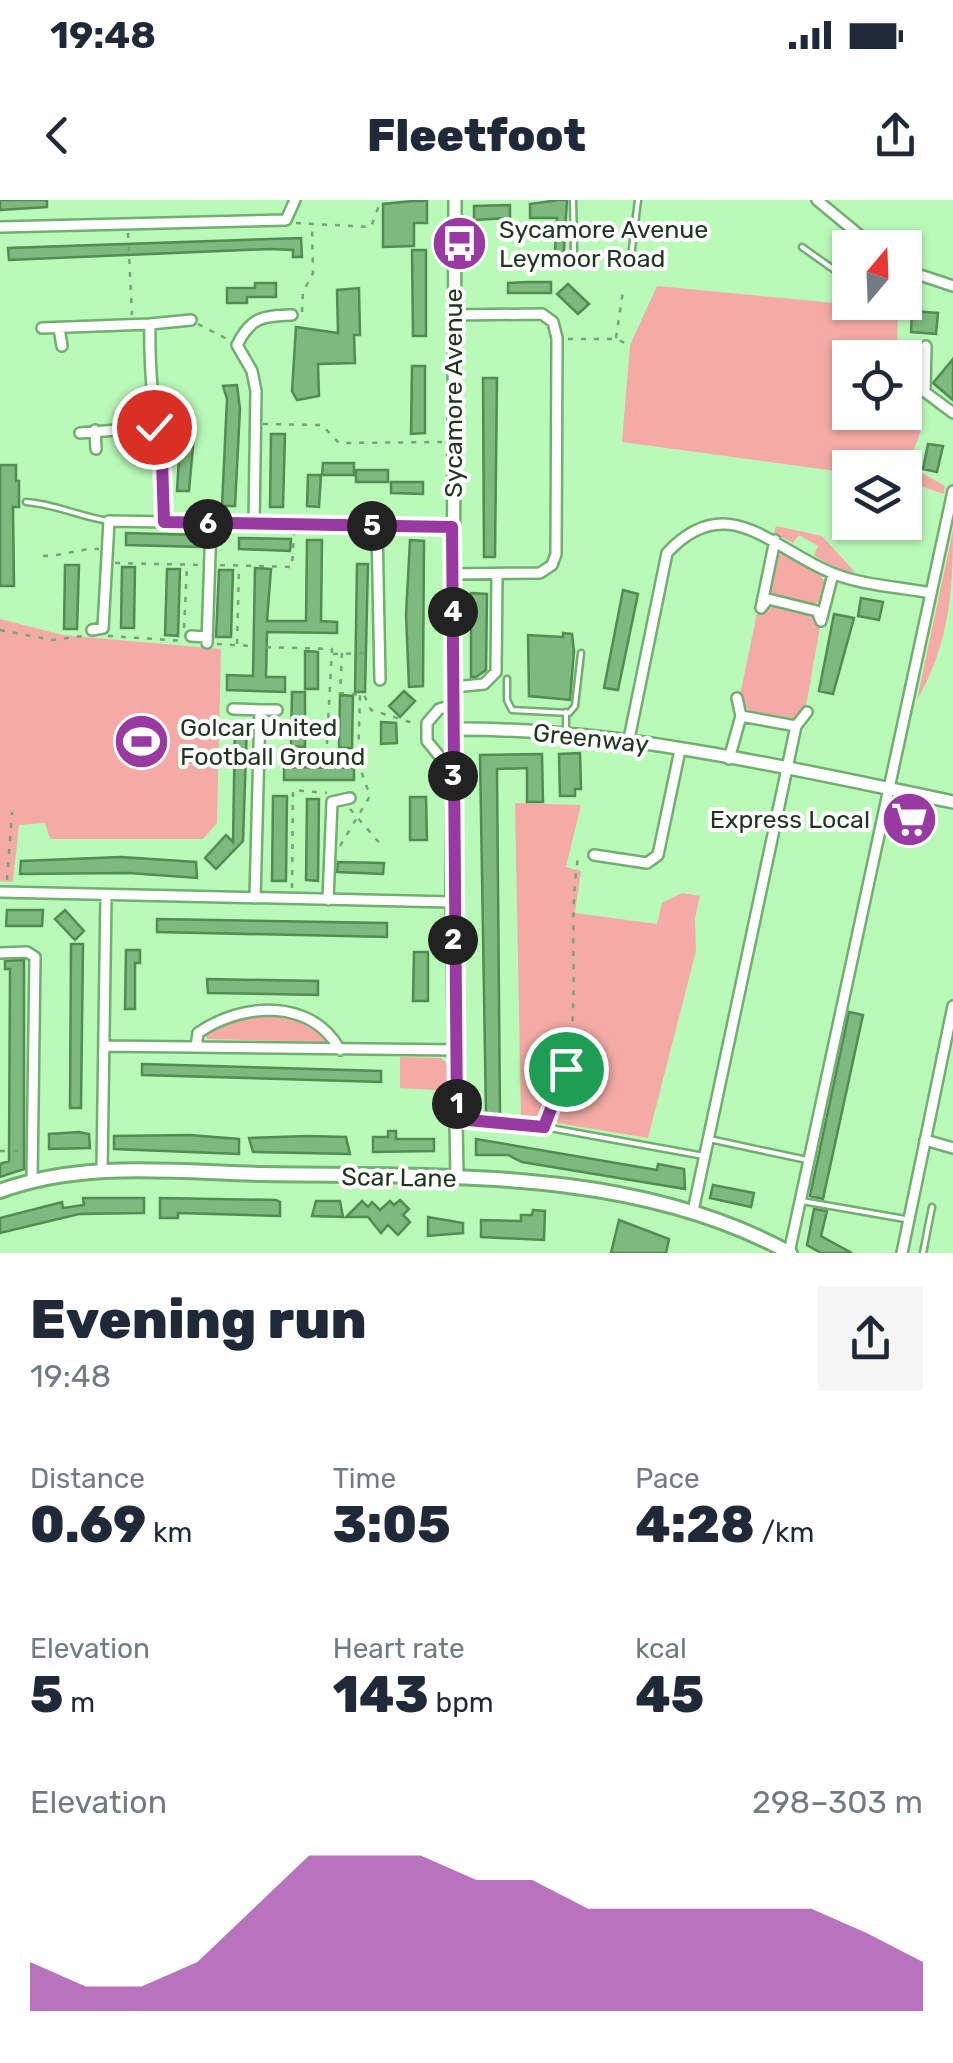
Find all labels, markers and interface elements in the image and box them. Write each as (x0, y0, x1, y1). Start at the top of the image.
text: 19:48 (50, 12, 156, 58)
icon: back (30, 108, 85, 163)
icon: share (868, 108, 923, 163)
text: Fleetfoot (367, 109, 586, 162)
bus stop icon: Sycamore Avenue Leymoor Road (430, 213, 490, 273)
place label: Sycamore Avenue Leymoor Road (499, 215, 708, 273)
north arrow (832, 230, 922, 320)
map controls (832, 230, 922, 540)
street label: Sycamore Avenue (439, 288, 468, 498)
button: locate (832, 340, 922, 430)
pin (112, 385, 197, 470)
icon: check (127, 400, 182, 455)
button: layers (832, 450, 922, 540)
pin: 6 (183, 499, 233, 549)
pin: 5 (347, 501, 397, 551)
text: 6 (199, 507, 217, 540)
text: 5 (363, 509, 381, 542)
pin: 4 (428, 587, 478, 637)
text: 4 (443, 595, 463, 628)
sports icon: Golcar United Football Ground (111, 711, 171, 771)
place label: Golcar United Football Ground (180, 713, 365, 771)
street label: Greenway (532, 718, 650, 759)
pin: 3 (428, 751, 478, 801)
text: 3 (444, 759, 462, 792)
supermarket icon: Express Local (879, 789, 939, 849)
place label: Express Local (710, 805, 870, 834)
pin: 2 (428, 915, 478, 965)
text: 2 (444, 923, 462, 956)
pin (524, 1027, 609, 1112)
icon: arrive (539, 1042, 594, 1097)
pin: 1 (432, 1079, 482, 1129)
text: 1 (450, 1087, 464, 1120)
street label: Scar Lane (341, 1162, 457, 1193)
button: share (818, 1286, 923, 1391)
text: Evening run (30, 1287, 367, 1352)
text: 19:48 (30, 1357, 111, 1395)
text: Distance (30, 1462, 145, 1495)
text: Time (333, 1462, 396, 1495)
text: Pace (635, 1462, 700, 1495)
text: 0.69 (30, 1495, 146, 1555)
text: 3:05 (333, 1495, 451, 1555)
text: 4:28 (635, 1495, 755, 1555)
text: km (146, 1516, 192, 1549)
text: /km (755, 1516, 814, 1549)
text: Elevation (30, 1632, 150, 1665)
text: Heart rate (333, 1632, 465, 1665)
text: kcal (635, 1632, 687, 1665)
text: 5 (30, 1665, 63, 1725)
text: 143 (333, 1665, 429, 1725)
text: 45 (635, 1665, 704, 1725)
text: m (63, 1686, 95, 1719)
text: bpm (429, 1686, 494, 1719)
text: Elevation (30, 1783, 167, 1821)
text: 298–303 m (752, 1783, 923, 1821)

